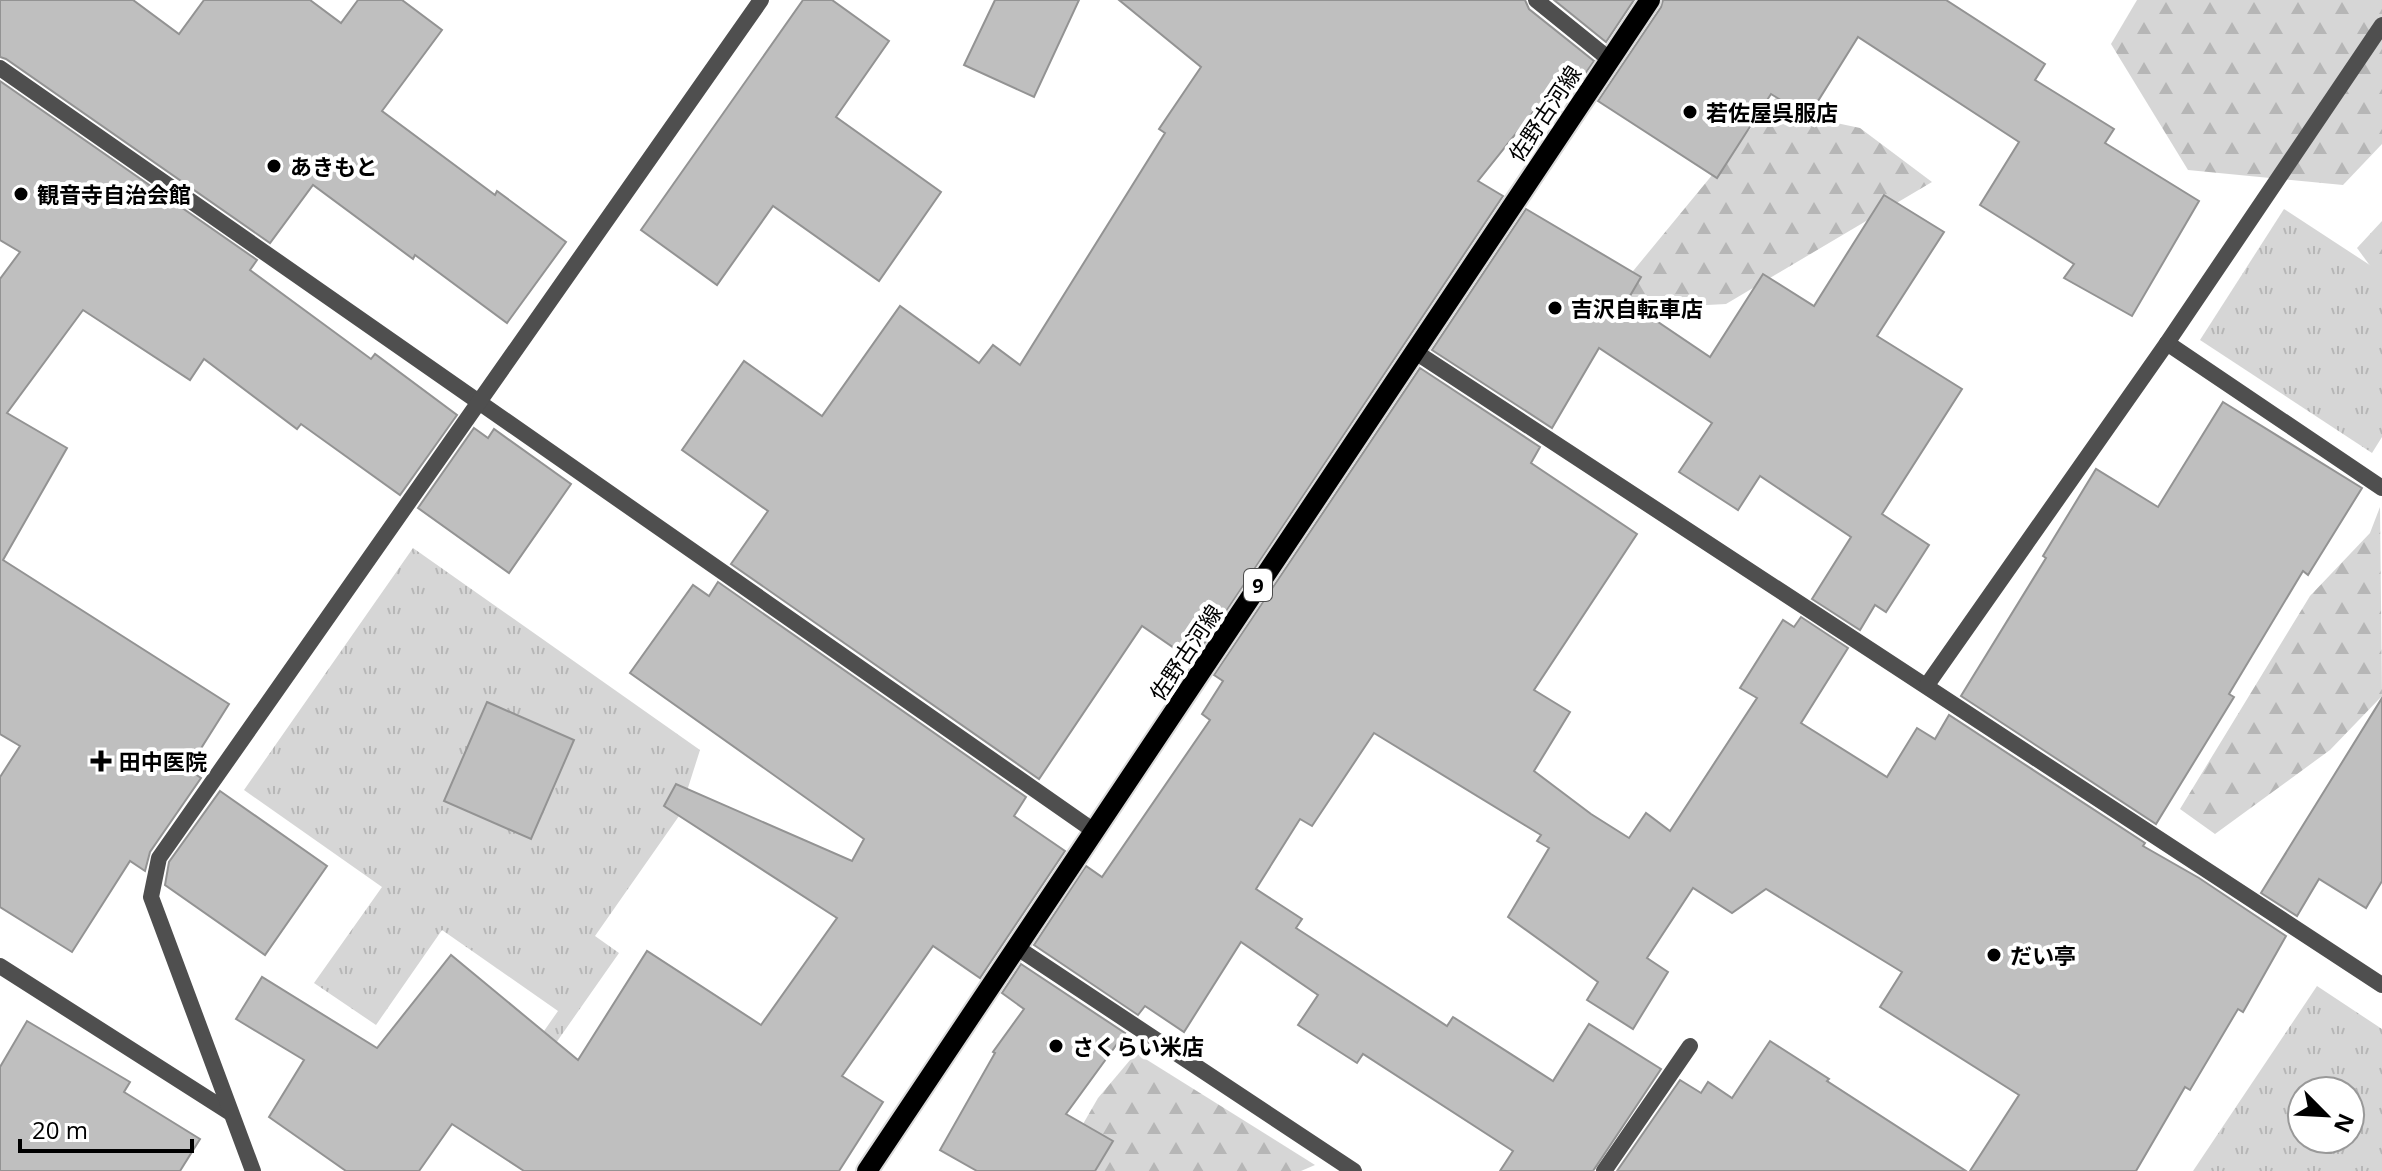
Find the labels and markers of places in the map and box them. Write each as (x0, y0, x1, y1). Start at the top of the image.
place label: 若佐屋呉服店 (1706, 97, 1838, 127)
marker: 若佐屋呉服店 (1681, 103, 1699, 121)
place label: あきもと (290, 151, 378, 181)
marker: あきもと (265, 157, 283, 175)
place label: 観音寺自治会館 (37, 179, 191, 209)
marker: 観音寺自治会館 (12, 185, 30, 203)
place label: 吉沢自転車店 (1571, 293, 1703, 323)
marker: 吉沢自転車店 (1546, 299, 1564, 317)
place label: 田中医院 (119, 746, 207, 776)
marker: 田中医院 (90, 750, 112, 772)
place label: だい亭 (2010, 940, 2076, 970)
marker: だい亭 (1985, 946, 2003, 964)
place label: さくらい米店 (1072, 1031, 1204, 1061)
marker: さくらい米店 (1047, 1037, 1065, 1055)

